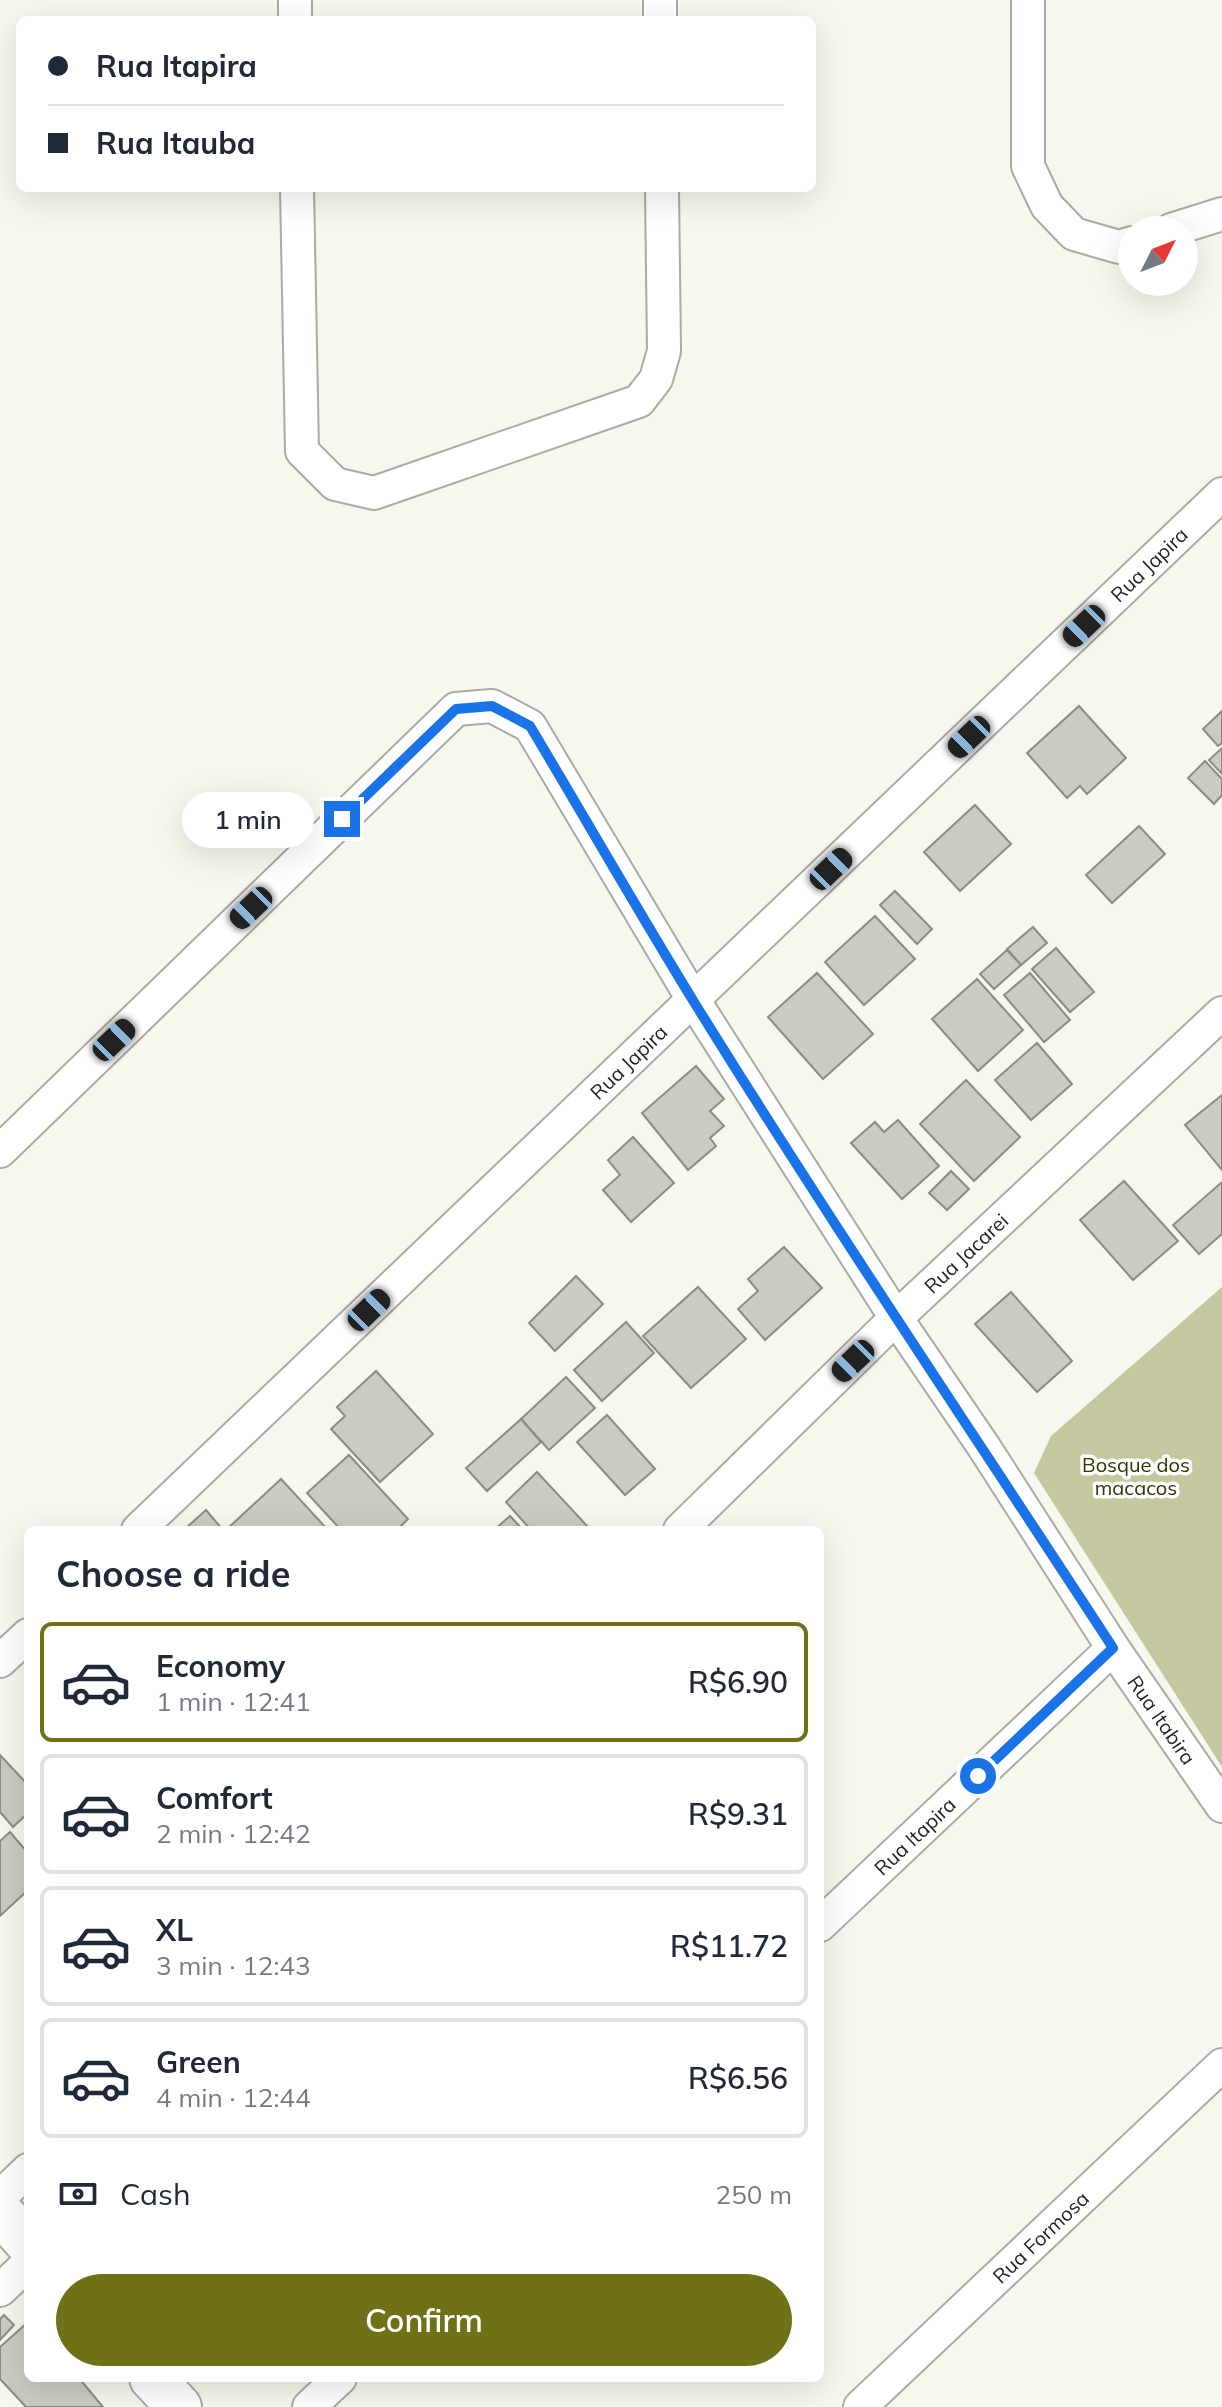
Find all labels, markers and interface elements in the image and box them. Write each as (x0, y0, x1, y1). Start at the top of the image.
text: Rua Itapira (96, 47, 257, 85)
text: Rua Itauba (96, 124, 255, 162)
north arrow (1118, 216, 1198, 296)
map controls (1118, 216, 1198, 296)
street label: Rua Japira (1105, 521, 1192, 607)
car (1058, 601, 1110, 651)
car (943, 712, 995, 762)
callout: 1 min (182, 791, 314, 847)
route end (324, 801, 360, 837)
text: 1 min (214, 803, 282, 836)
car (805, 844, 857, 894)
car (225, 883, 277, 933)
car (88, 1015, 140, 1065)
street label: Rua Japira (584, 1019, 672, 1104)
street label: Rua Jacarei (918, 1208, 1013, 1298)
car (343, 1285, 395, 1335)
car (827, 1336, 879, 1386)
park label: Bosque dos macacos (1082, 1452, 1190, 1500)
text: Choose a ride (56, 1551, 290, 1596)
icon: car (60, 1646, 132, 1718)
text: Economy (156, 1647, 285, 1685)
text: R$6.90 (688, 1663, 788, 1701)
street label: Rua Itabira (1123, 1670, 1202, 1769)
text: 1 min · 12:41 (156, 1685, 311, 1718)
route start (960, 1758, 996, 1794)
icon: car (60, 1778, 132, 1850)
text: Comfort (156, 1779, 273, 1817)
street label: Rua Itapira (869, 1791, 960, 1880)
text: R$9.31 (688, 1795, 788, 1833)
text: 2 min · 12:42 (156, 1817, 311, 1850)
icon: car (60, 1910, 132, 1982)
text: XL (156, 1911, 193, 1949)
text: R$11.72 (670, 1927, 788, 1965)
text: 3 min · 12:43 (156, 1949, 311, 1982)
icon: car (60, 2042, 132, 2114)
text: Green (156, 2043, 241, 2081)
text: R$6.56 (688, 2059, 788, 2097)
text: 4 min · 12:44 (156, 2081, 311, 2114)
icon: cash (56, 2172, 100, 2216)
text: Cash (120, 2175, 191, 2213)
text: 250 m (716, 2178, 792, 2211)
street label: Rua Formosa (987, 2185, 1094, 2288)
button: Confirm (56, 2274, 792, 2366)

